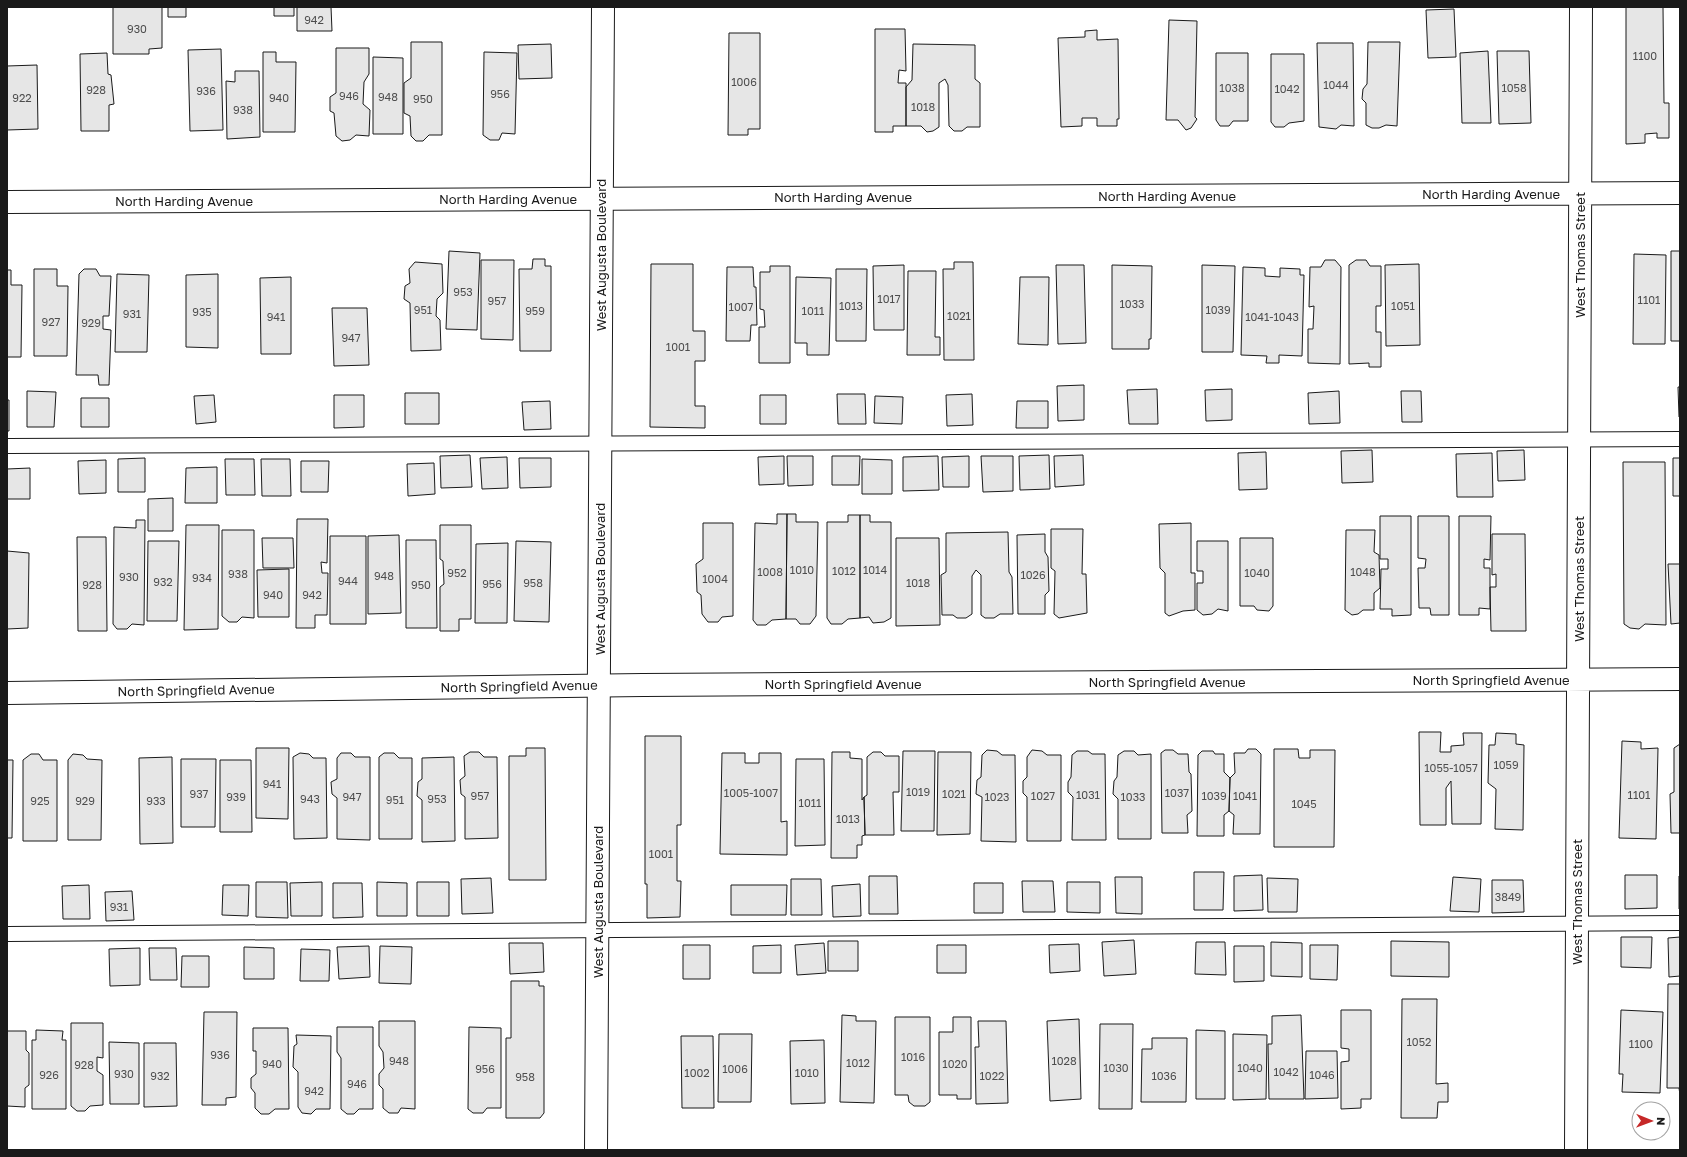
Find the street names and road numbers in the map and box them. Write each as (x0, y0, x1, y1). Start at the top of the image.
street label: West Augusta Boulevard (593, 179, 609, 331)
street label: North Harding Avenue (1422, 186, 1560, 202)
street label: North Harding Avenue (1098, 188, 1236, 204)
street label: North Harding Avenue (774, 189, 912, 205)
street label: North Harding Avenue (439, 191, 577, 207)
street label: West Thomas Street (1572, 192, 1588, 318)
street label: North Harding Avenue (115, 193, 253, 209)
street label: West Augusta Boulevard (592, 503, 608, 655)
street label: West Thomas Street (1571, 516, 1587, 642)
street label: North Springfield Avenue (1412, 672, 1570, 688)
street label: North Springfield Avenue (1088, 674, 1246, 690)
street label: North Springfield Avenue (764, 676, 922, 692)
street label: North Springfield Avenue (440, 677, 598, 695)
street label: North Springfield Avenue (117, 681, 275, 699)
street label: West Augusta Boulevard (590, 826, 606, 978)
street label: West Thomas Street (1569, 839, 1585, 965)

